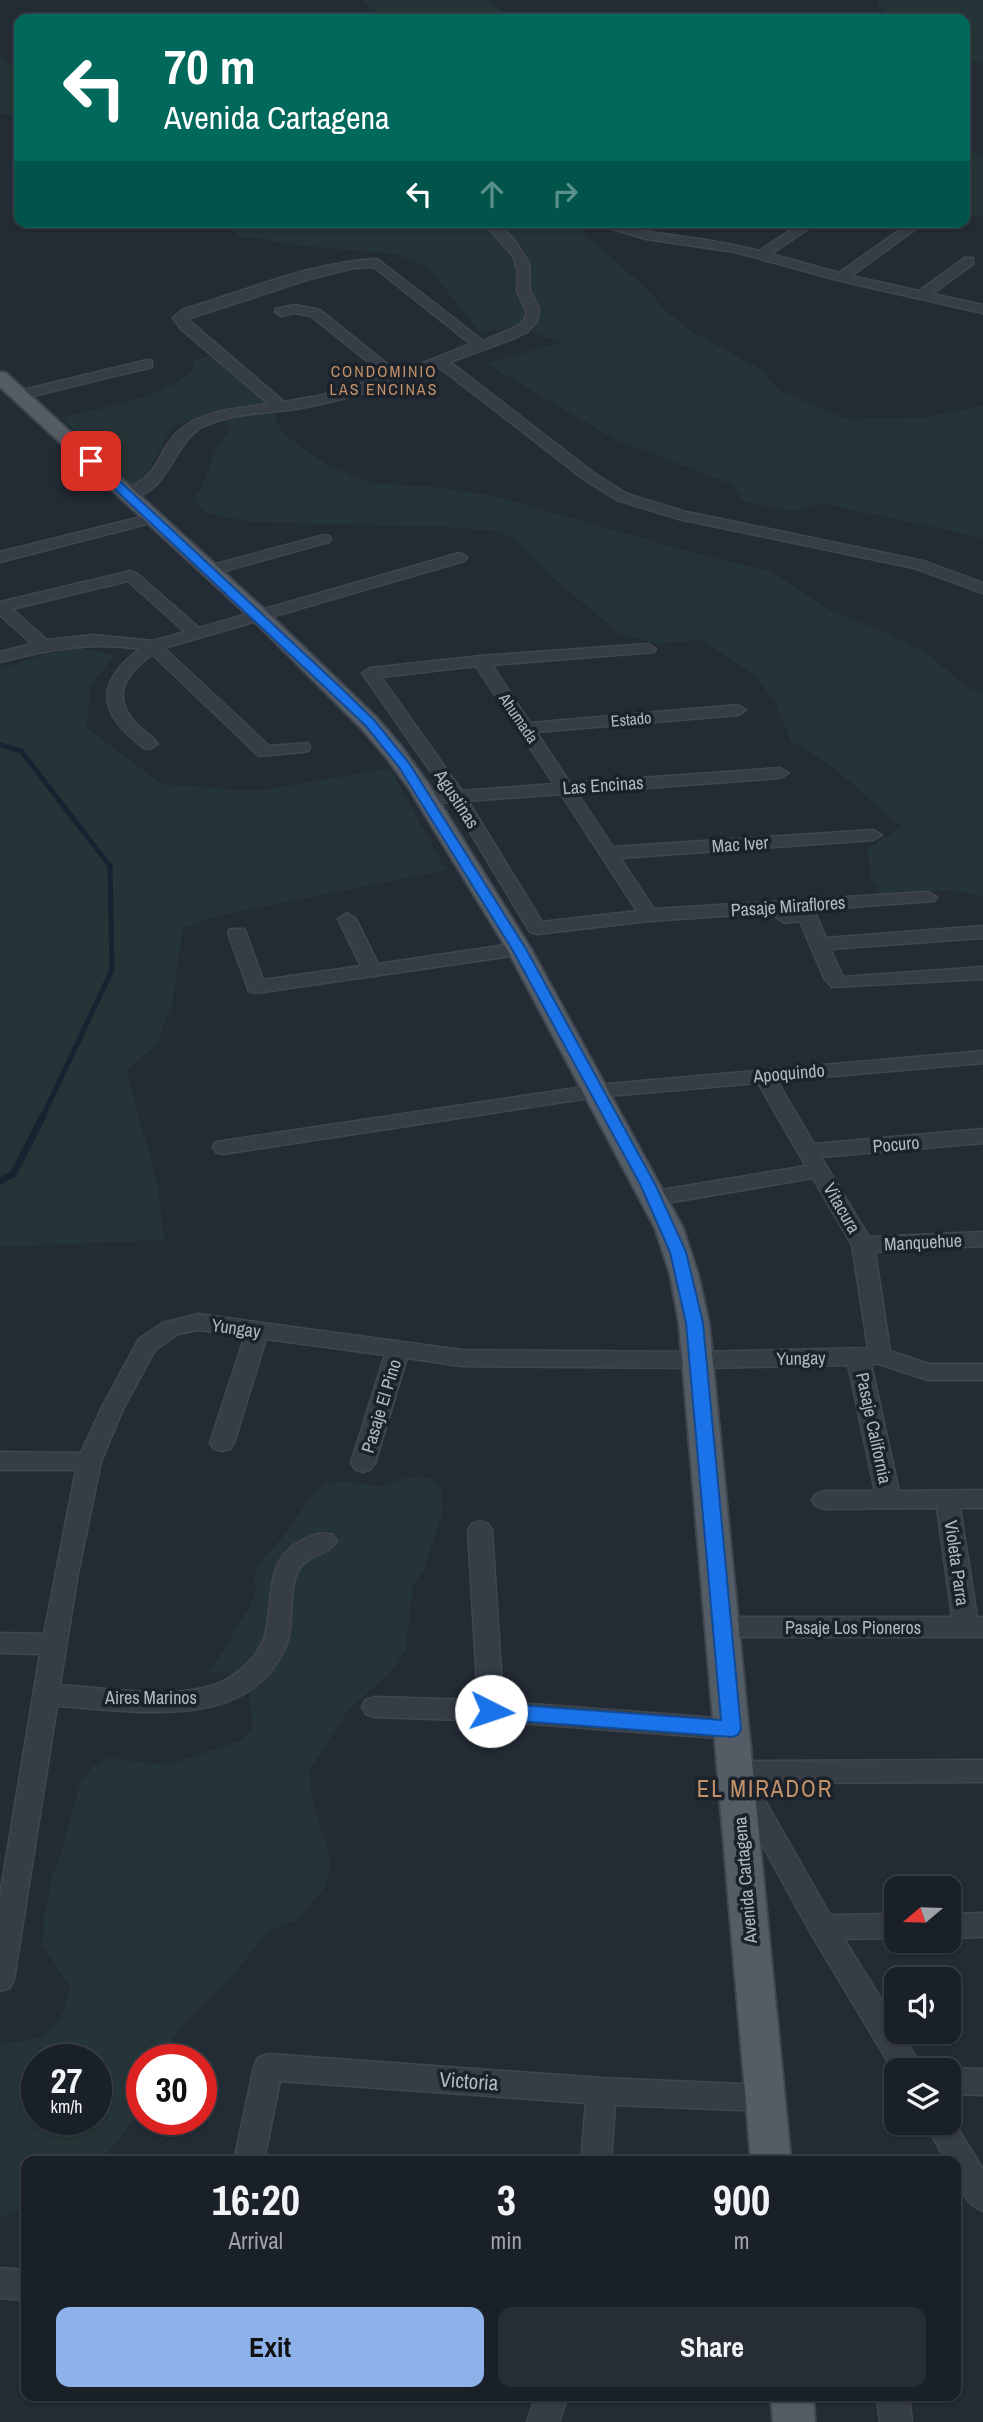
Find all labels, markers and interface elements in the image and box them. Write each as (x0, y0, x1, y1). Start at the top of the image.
text: 70 m (164, 33, 256, 99)
icon: left (49, 42, 140, 133)
text: Avenida Cartagena (164, 96, 390, 139)
icon: left (400, 175, 438, 213)
icon: ahead (473, 175, 511, 213)
icon: right (546, 175, 584, 213)
district label: CONDOMINIO LAS ENCINAS (330, 360, 438, 400)
pin (61, 431, 121, 491)
icon: arrive (72, 442, 110, 480)
street label: Ahumada (494, 688, 544, 748)
street label: Estado (610, 706, 652, 732)
street label: Agustinas (428, 764, 485, 833)
street label: Las Encinas (562, 770, 644, 800)
street label: Mac Iver (711, 830, 769, 858)
street label: Pasaje Miraflores (730, 890, 846, 922)
street label: Apoquindo (751, 1057, 826, 1089)
street label: Pocuro (872, 1130, 920, 1158)
street label: Vitacura (817, 1178, 867, 1238)
street label: Manquehue (883, 1227, 963, 1257)
street label: Yungay (210, 1312, 263, 1344)
street label: Yungay (776, 1345, 826, 1371)
street label: Pasaje El Pino (355, 1356, 407, 1456)
street label: Pasaje California (850, 1370, 898, 1486)
street label: Violeta Parra (939, 1519, 975, 1607)
street label: Pasaje Los Pioneros (785, 1615, 921, 1640)
position arrow (454, 1674, 528, 1748)
street label: Aires Marinos (104, 1685, 197, 1710)
district label: EL MIRADOR (697, 1773, 833, 1804)
street label: Avenida Cartagena (727, 1816, 763, 1945)
north arrow (884, 1876, 961, 1953)
map controls (884, 1876, 961, 2135)
button: sound (884, 1967, 961, 2044)
speed limit sign: 30 (126, 2044, 217, 2135)
text: 27 (51, 2057, 82, 2104)
button: layers (884, 2058, 961, 2135)
street label: Victoria (439, 2064, 500, 2098)
text: km/h (51, 2094, 83, 2119)
text: 16:20 (212, 2172, 300, 2228)
text: 3 (497, 2172, 516, 2228)
text: 900 (713, 2172, 770, 2228)
text: Arrival (229, 2225, 283, 2256)
text: min (491, 2225, 522, 2256)
text: m (734, 2225, 749, 2256)
button: Exit (56, 2307, 484, 2387)
button: Share (498, 2307, 926, 2387)

